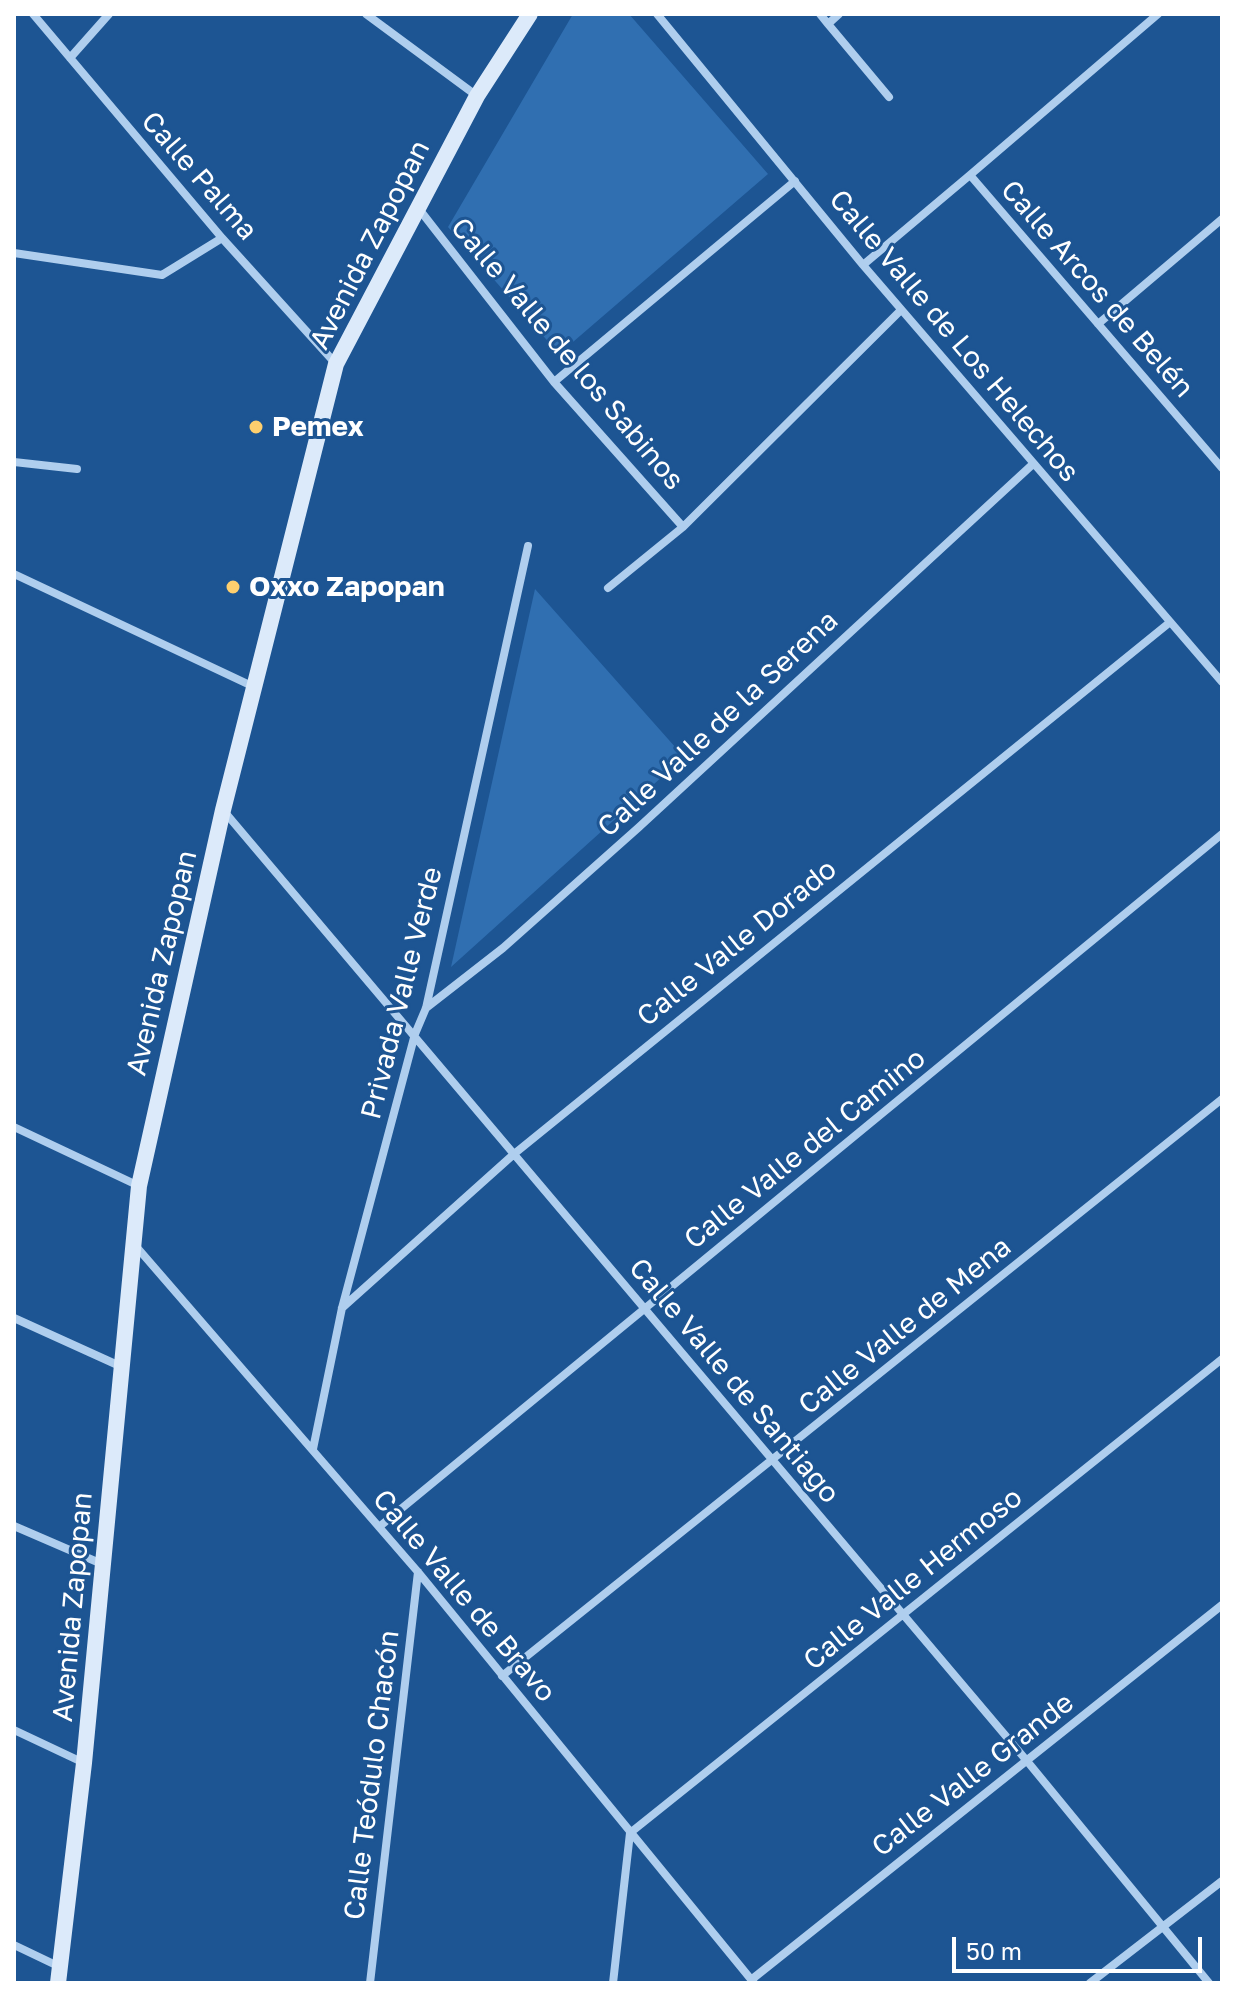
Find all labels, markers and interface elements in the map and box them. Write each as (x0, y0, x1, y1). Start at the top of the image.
street label: Calle Palma (134, 105, 264, 247)
street label: Avenida Zapopan (303, 135, 437, 355)
street label: Calle Arcos de Belén (994, 174, 1200, 404)
street label: Calle Valle de Los Helechos (822, 183, 1086, 489)
street label: Calle Valle de los Sabinos (443, 211, 691, 497)
place label: Pemex (272, 410, 364, 444)
marker: Pemex (247, 418, 265, 436)
place label: Oxxo Zapopan (249, 570, 445, 604)
marker: Oxxo Zapopan (224, 578, 242, 596)
street label: Calle Valle de la Serena (591, 604, 845, 844)
street label: Avenida Zapopan (120, 847, 204, 1079)
street label: Calle Valle Dorado (631, 852, 843, 1034)
street label: Privada Valle Verde (354, 863, 450, 1123)
street label: Calle Valle del Camino (678, 1042, 932, 1256)
street label: Calle Valle de Mena (792, 1230, 1018, 1422)
street label: Calle Valle de Santiago (622, 1252, 846, 1510)
street label: Calle Valle Hermoso (797, 1481, 1029, 1677)
street label: Calle Valle de Bravo (365, 1483, 563, 1709)
street label: Avenida Zapopan (46, 1491, 100, 1723)
street label: Calle Teódulo Chacón (338, 1628, 406, 1922)
street label: Calle Valle Grande (866, 1686, 1080, 1864)
scale bar (956, 1921, 1206, 1971)
text: 50 m (966, 1936, 1022, 1965)

